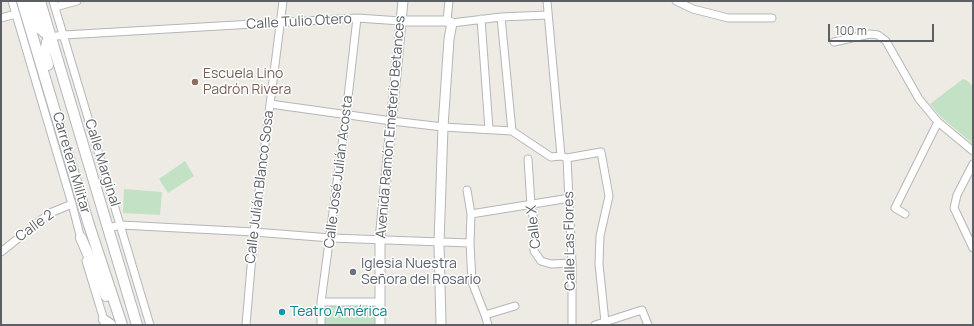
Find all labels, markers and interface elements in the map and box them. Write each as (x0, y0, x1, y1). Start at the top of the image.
street label: Calle Tulio Otero (246, 11, 352, 33)
street label: Avenida Ramón Emeterio Betances (373, 15, 409, 239)
scale bar (830, 16, 936, 42)
text: 100 m (835, 22, 867, 39)
place label: Escuela Lino Padrón Rivera (203, 66, 291, 98)
marker: Escuela Lino Padrón Rivera (190, 77, 200, 87)
street label: Calle José Julián Acosta (321, 95, 357, 249)
street label: Carretera Militar (48, 110, 94, 216)
street label: Calle Julián Blanco Sosa (242, 110, 278, 264)
street label: Calle Marginal (81, 117, 123, 209)
street label: Calle Las Flores (561, 191, 579, 291)
street label: Calle X (523, 204, 545, 250)
street label: Calle 2 (13, 206, 57, 246)
place label: Iglesia Nuestra Señora del Rosario (361, 256, 481, 288)
marker: Iglesia Nuestra Señora del Rosario (348, 267, 358, 277)
place label: Teatro América (290, 304, 387, 320)
marker: Teatro América (277, 307, 287, 317)

